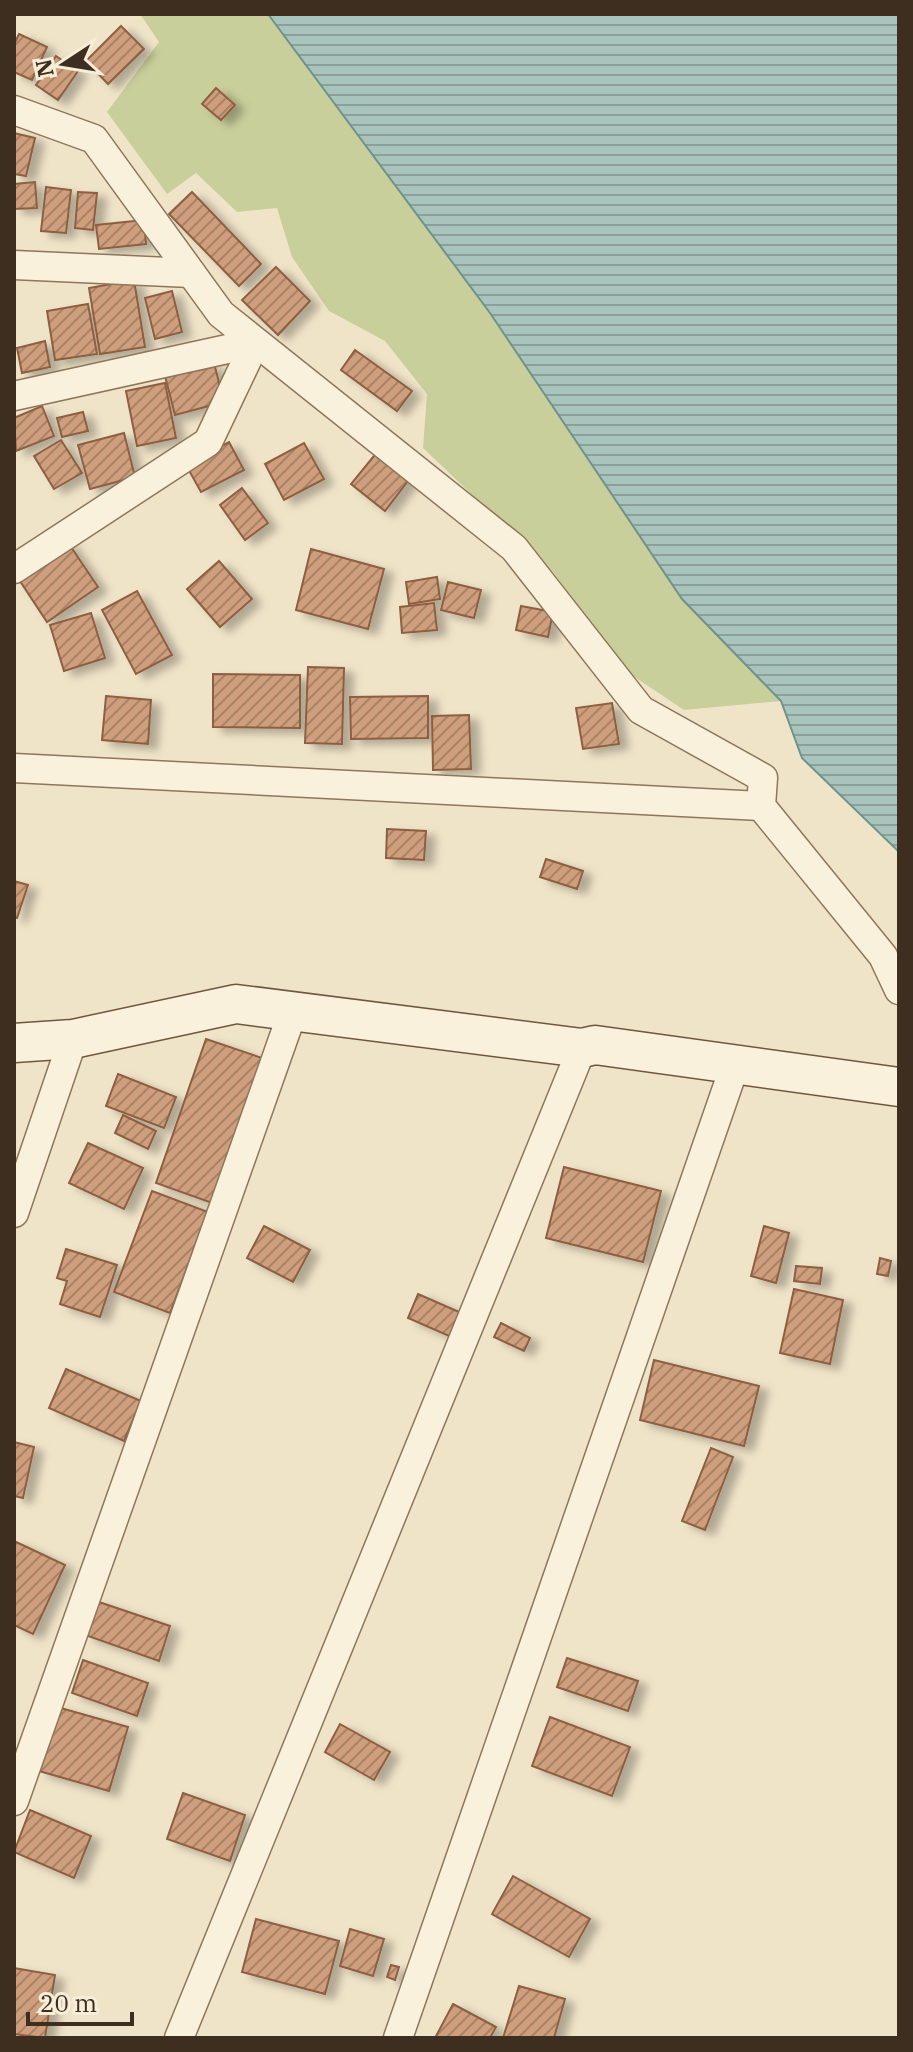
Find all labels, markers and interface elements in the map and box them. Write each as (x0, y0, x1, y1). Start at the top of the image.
north arrow (24, 24, 104, 104)
text: N (28, 57, 60, 80)
scale bar (28, 1976, 132, 2026)
text: 20 m (40, 1987, 97, 2019)

